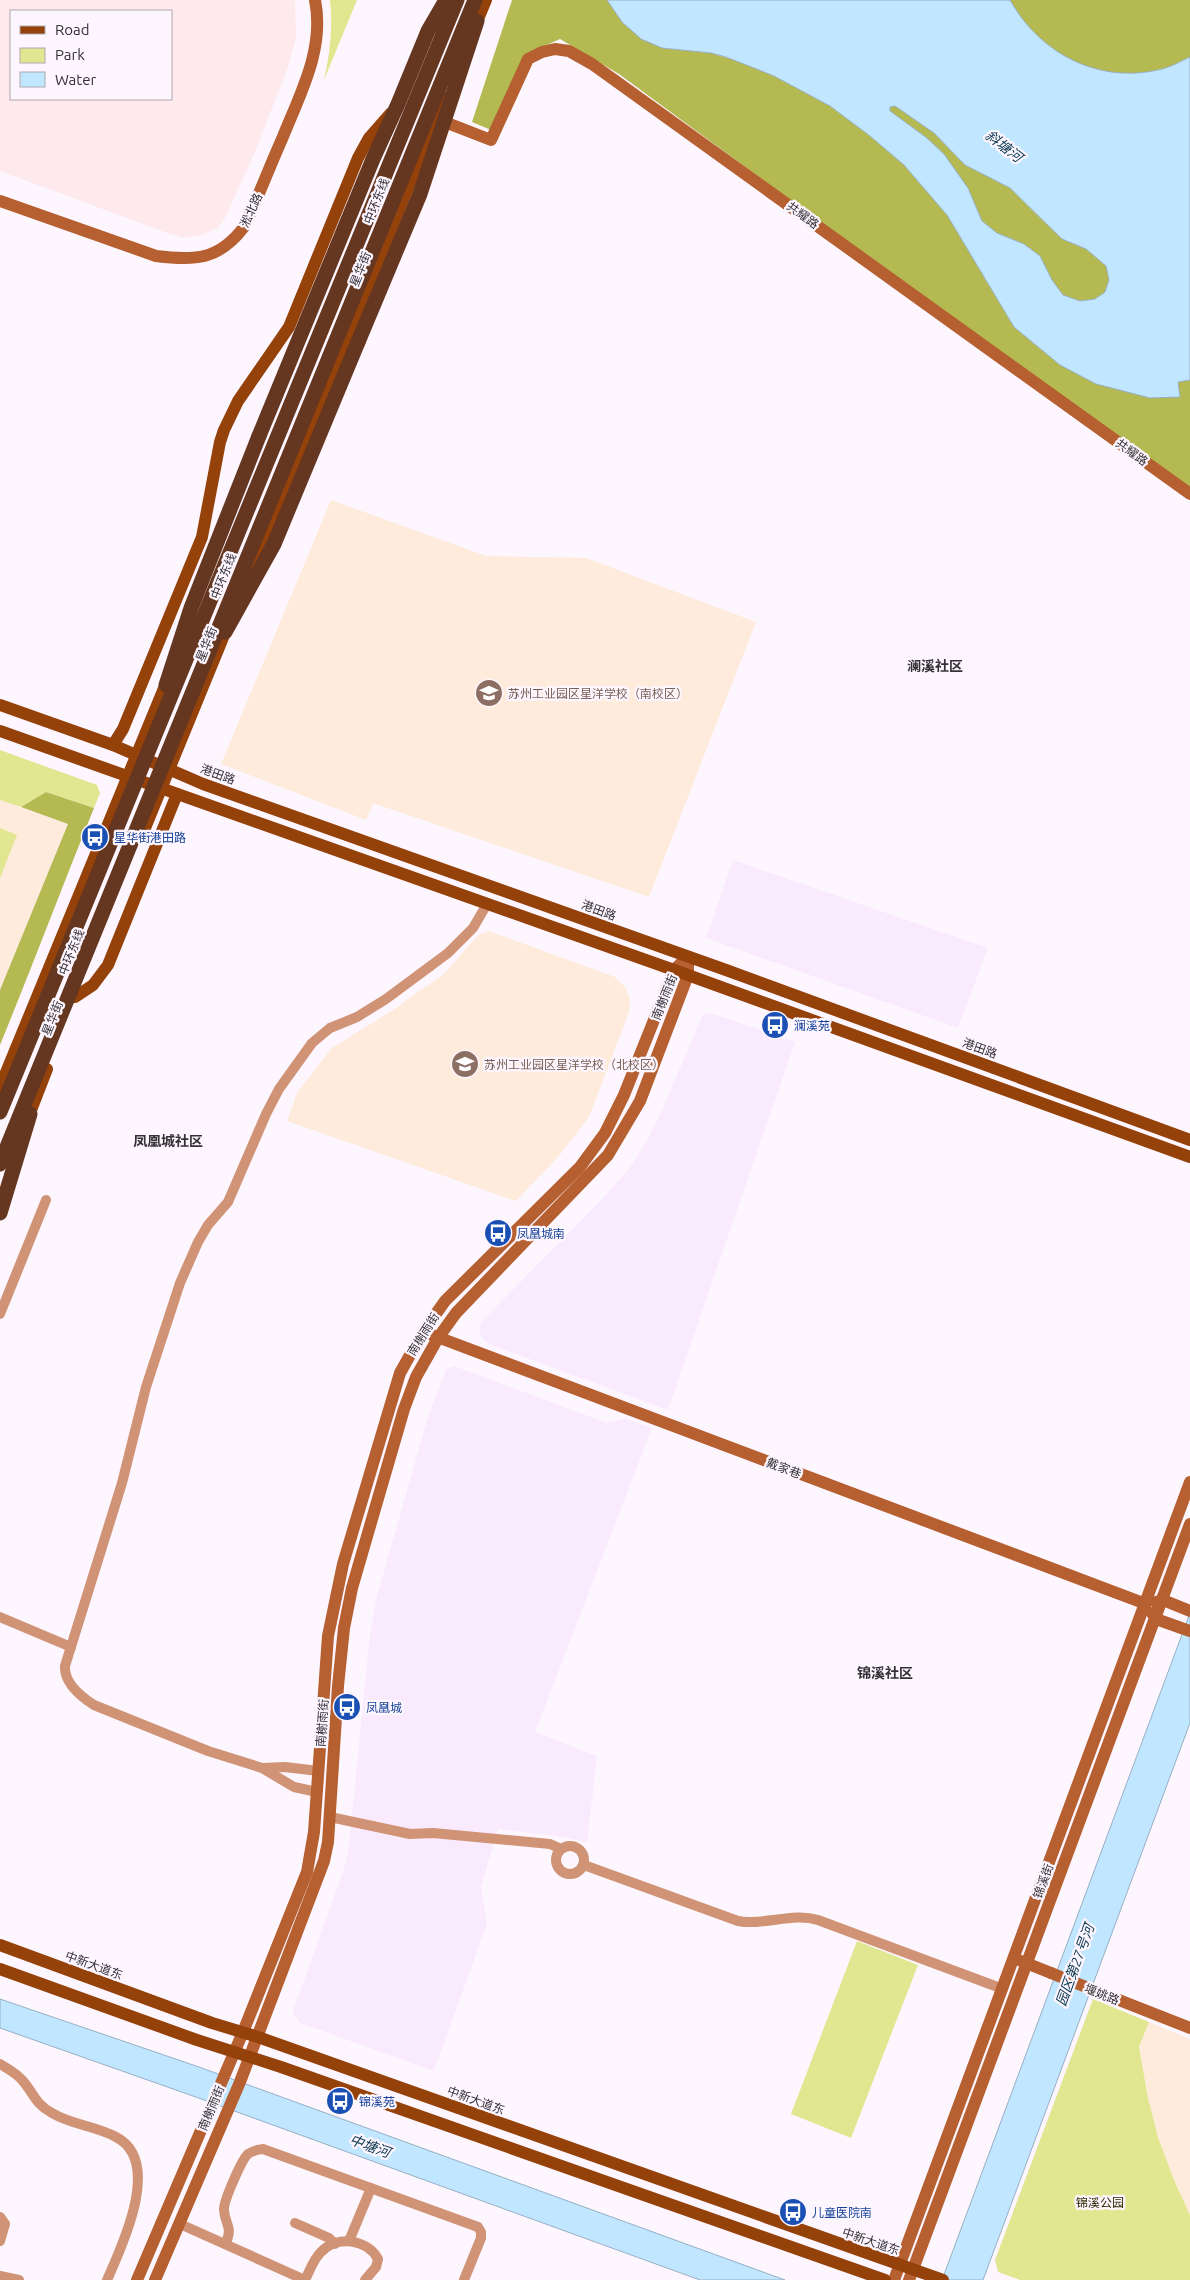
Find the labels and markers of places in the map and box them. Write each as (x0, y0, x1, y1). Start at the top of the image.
school or university icon: 苏州工业园区星洋学校（南校区） (474, 678, 504, 708)
place label: 苏州工业园区星洋学校（南校区） (508, 687, 688, 700)
bus stop icon: 星华街港田路 (80, 822, 110, 852)
place label: 星华街港田路 (114, 831, 186, 844)
bus stop icon: 澜溪苑 (760, 1010, 790, 1040)
place label: 澜溪苑 (794, 1019, 830, 1032)
school or university icon: 苏州工业园区星洋学校（北校区） (450, 1049, 480, 1079)
place label: 苏州工业园区星洋学校（北校区） (484, 1058, 664, 1071)
bus stop icon: 凤凰城南 (483, 1218, 513, 1248)
place label: 凤凰城南 (517, 1227, 565, 1240)
bus stop icon: 凤凰城 (332, 1692, 362, 1722)
place label: 凤凰城 (366, 1701, 402, 1714)
bus stop icon: 锦溪苑 (325, 2086, 355, 2116)
place label: 锦溪苑 (359, 2095, 395, 2108)
bus stop icon: 儿童医院南 (778, 2197, 808, 2227)
place label: 儿童医院南 (812, 2206, 872, 2219)

